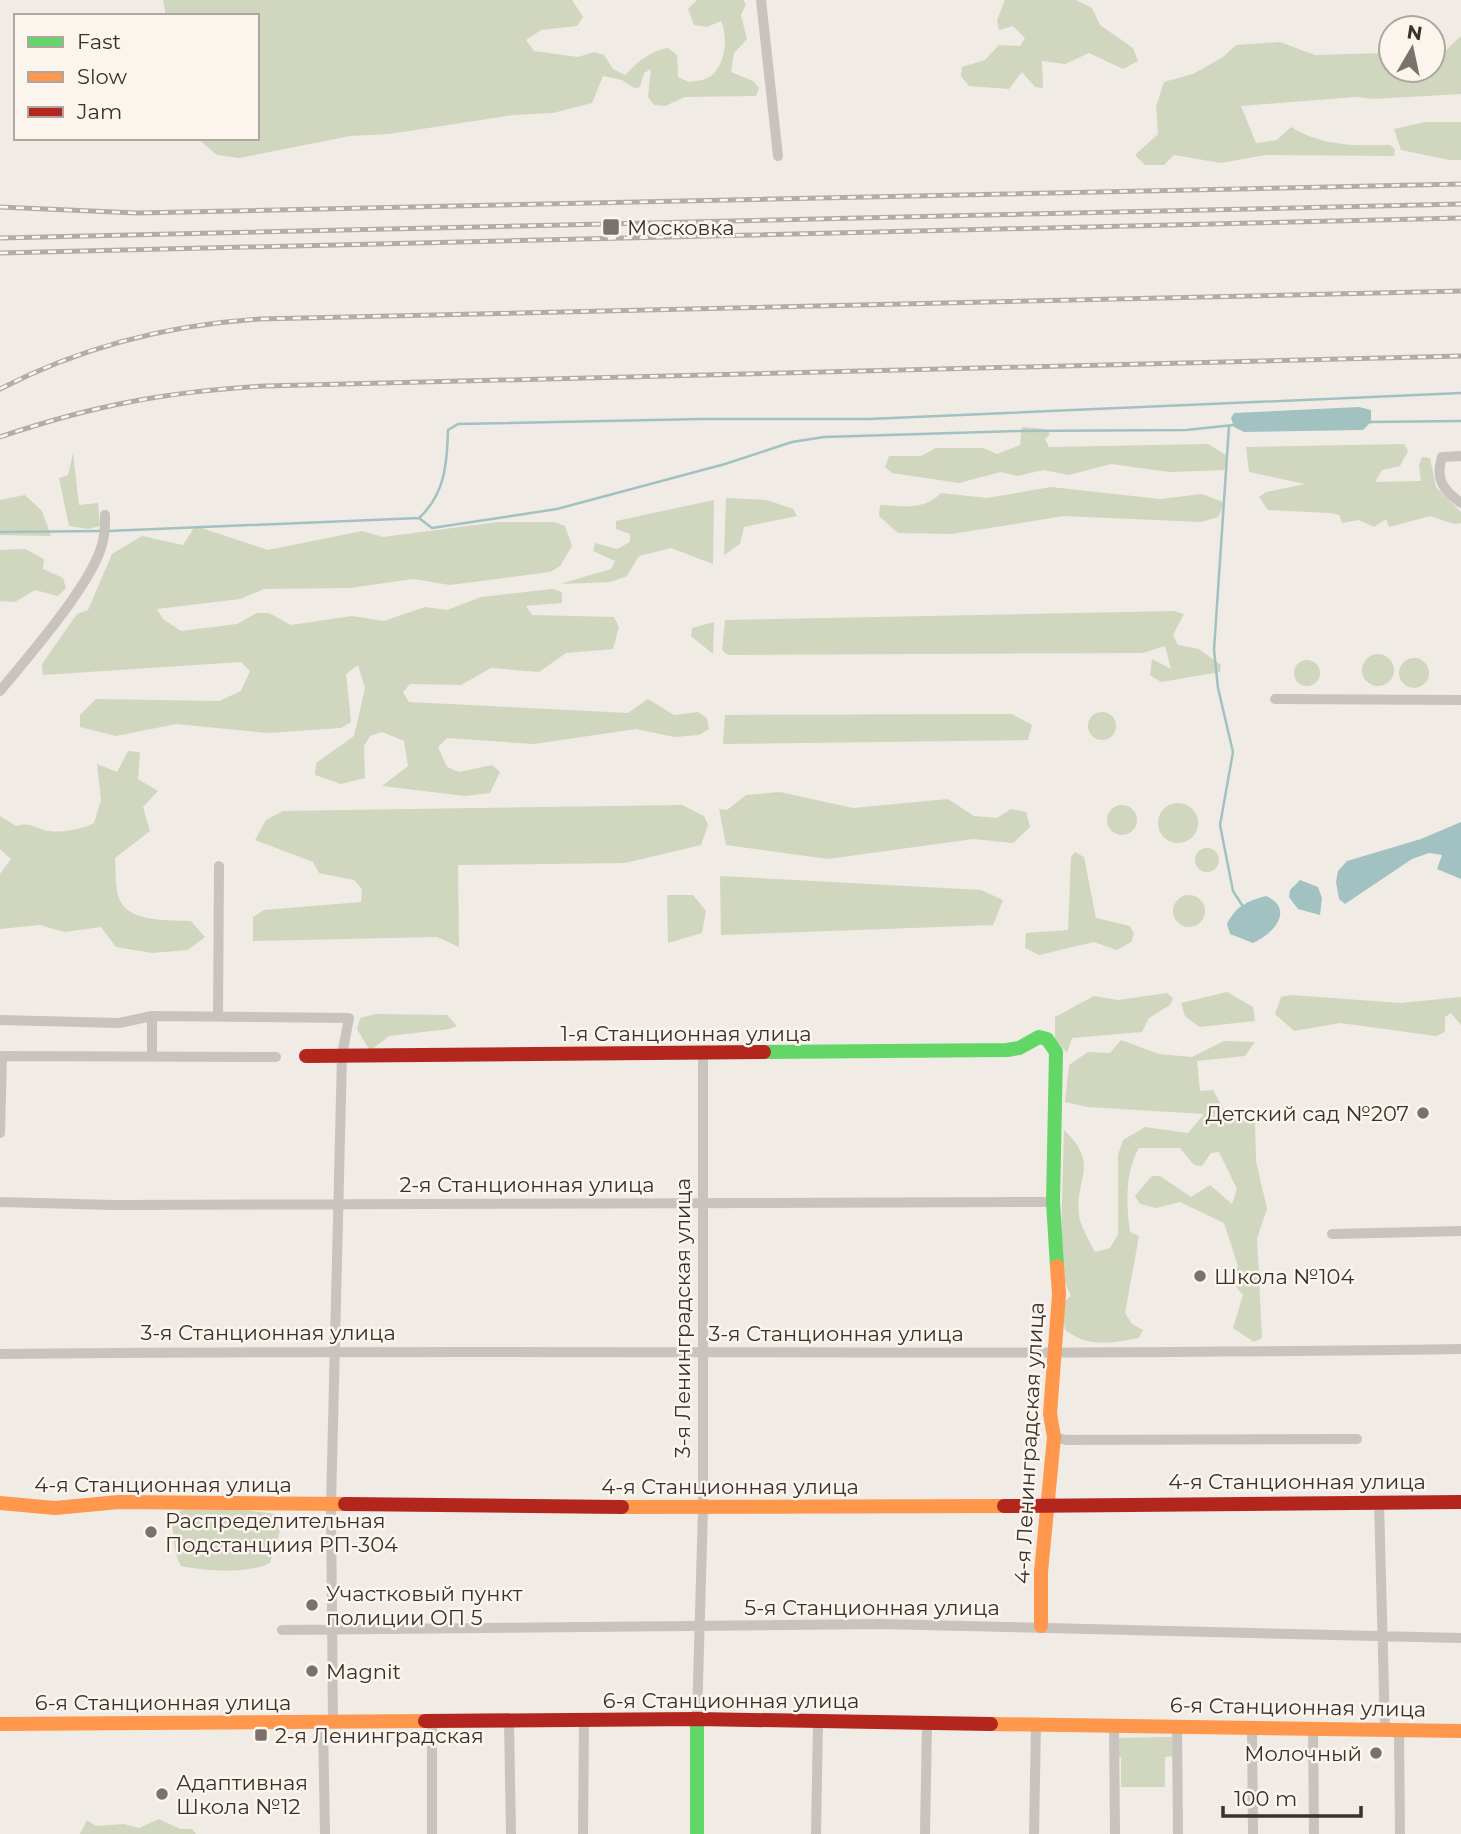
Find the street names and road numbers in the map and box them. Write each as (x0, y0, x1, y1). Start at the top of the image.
street label: 1-я Станционная улица (561, 1021, 811, 1046)
street label: 2-я Станционная улица (399, 1172, 655, 1197)
street label: 3-я Ленинградская улица (670, 1178, 695, 1458)
street label: 4-я Ленинградская улица (1009, 1301, 1049, 1585)
street label: 3-я Станционная улица (140, 1320, 396, 1345)
street label: 3-я Станционная улица (708, 1321, 964, 1346)
street label: 4-я Станционная улица (1168, 1469, 1426, 1494)
street label: 4-я Станционная улица (34, 1472, 292, 1497)
street label: 4-я Станционная улица (601, 1474, 859, 1499)
street label: 5-я Станционная улица (744, 1595, 1000, 1620)
street label: 6-я Станционная улица (603, 1688, 859, 1713)
street label: 6-я Станционная улица (35, 1690, 291, 1715)
street label: 6-я Станционная улица (1170, 1692, 1426, 1722)

